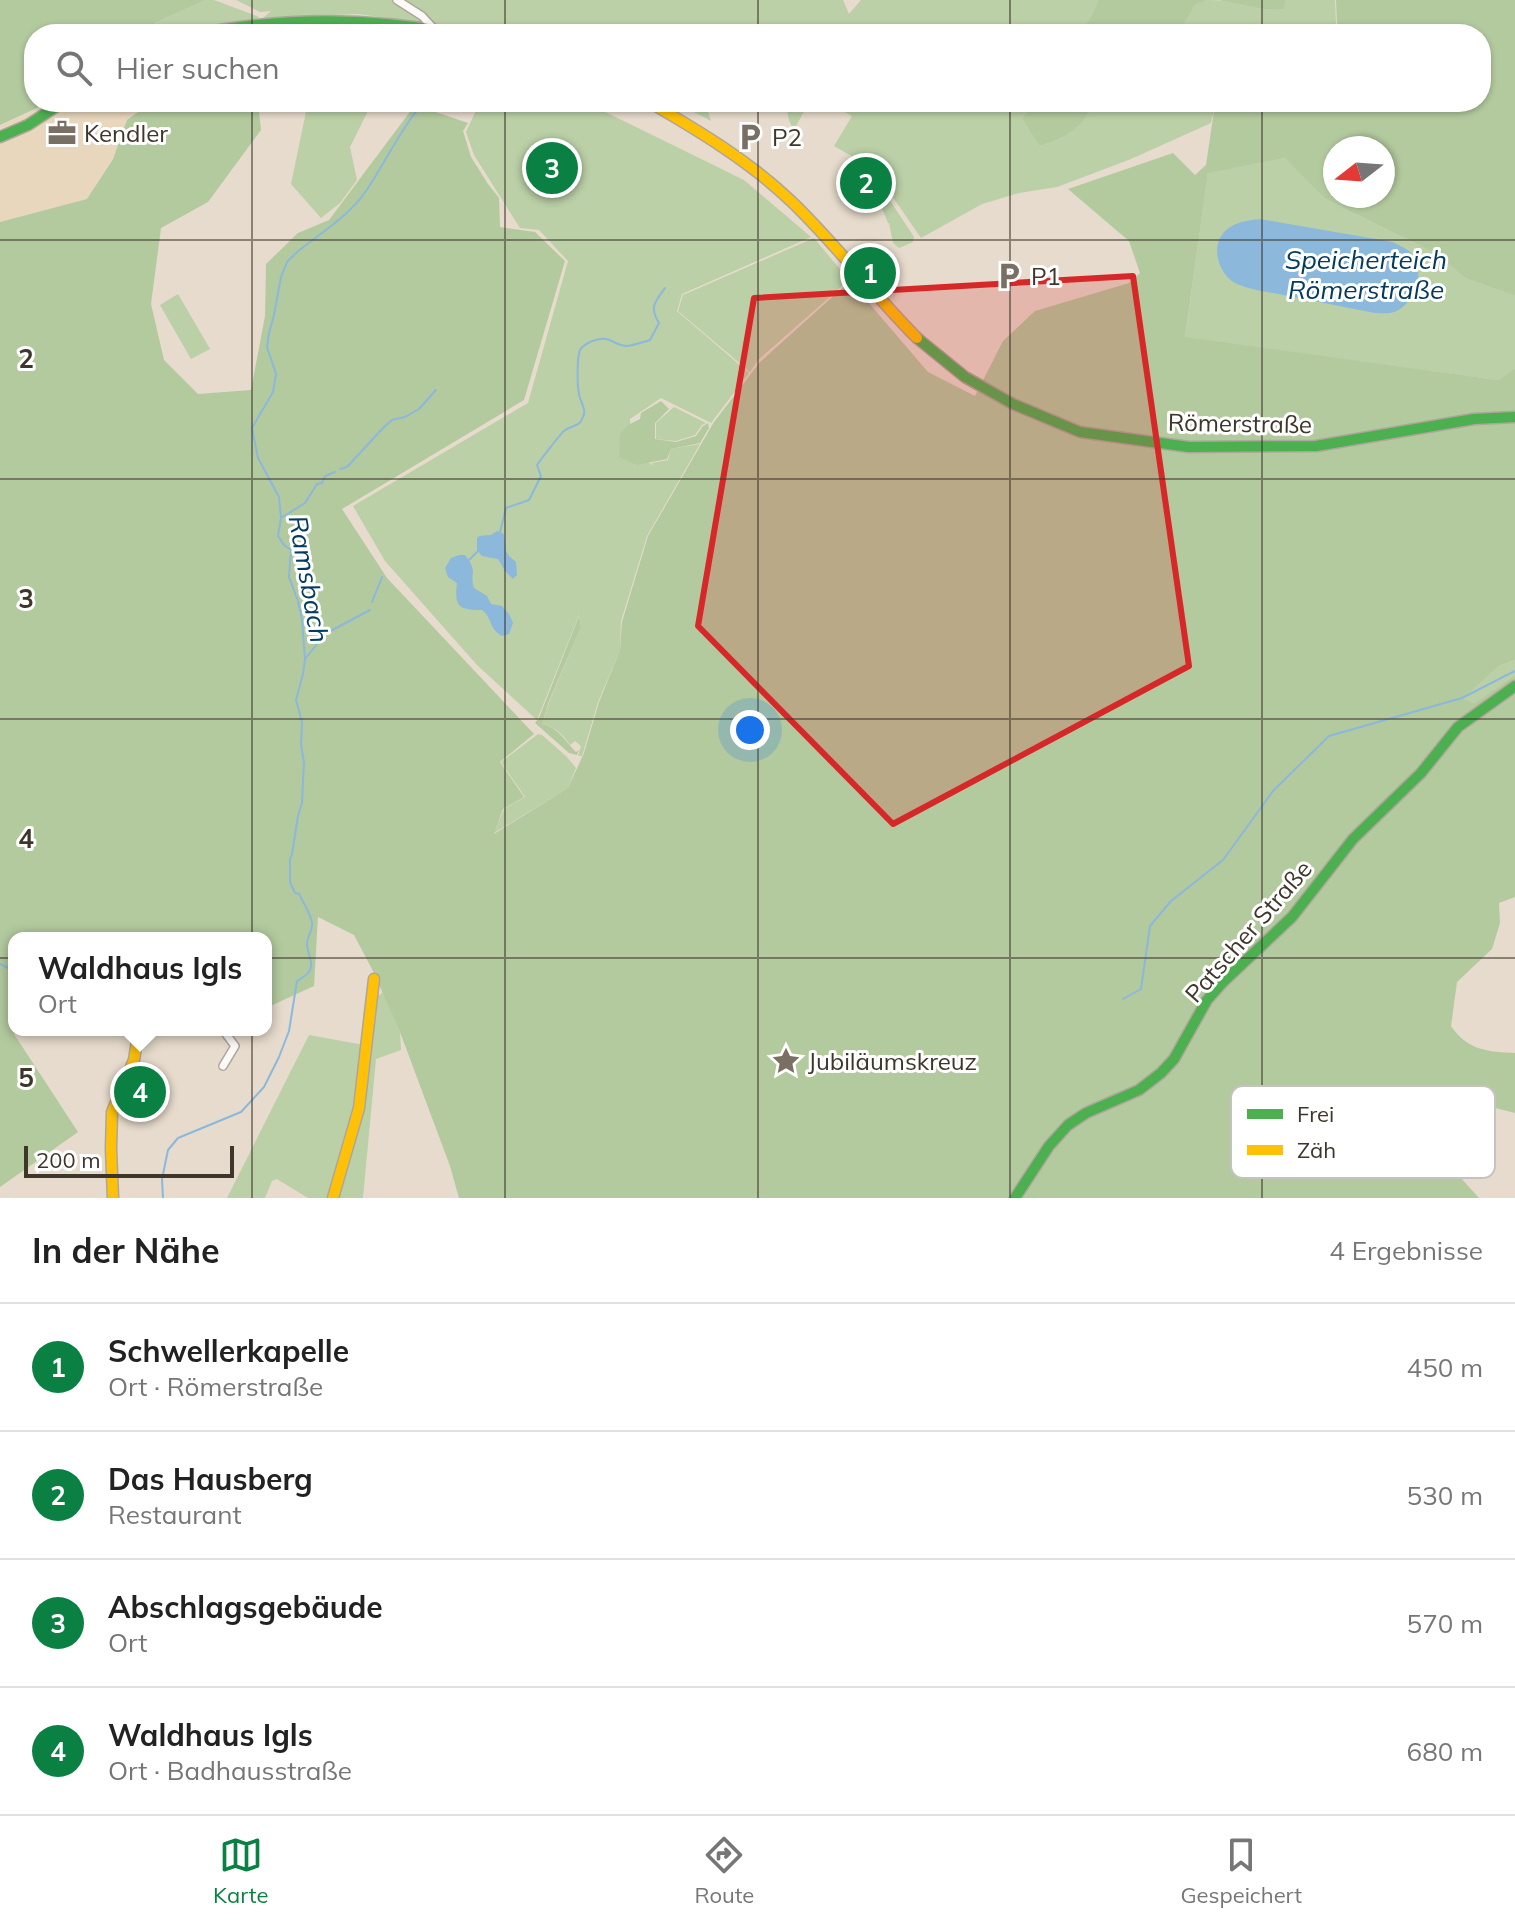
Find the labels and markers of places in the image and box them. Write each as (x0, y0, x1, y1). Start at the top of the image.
office icon: Kendler (47, 118, 77, 148)
place label: Kendler (84, 118, 168, 148)
parking icon: P2 (735, 122, 765, 152)
place label: P2 (772, 122, 802, 152)
pin: 3 (526, 138, 578, 198)
pin: 2 (840, 153, 892, 213)
pin: 1 (844, 243, 896, 303)
parking icon: P1 (994, 261, 1024, 291)
place label: P1 (1031, 261, 1061, 291)
place icon: Jubiläumskreuz (771, 1046, 801, 1076)
place label: Jubiläumskreuz (808, 1046, 977, 1076)
pin: 4 (114, 1062, 166, 1122)

